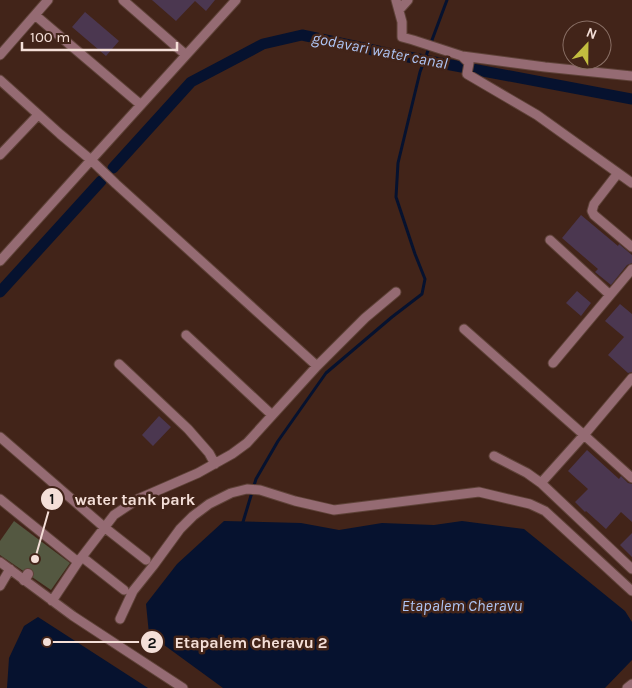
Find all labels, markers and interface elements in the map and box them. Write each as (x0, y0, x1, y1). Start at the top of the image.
scale bar (22, 20, 178, 52)
north arrow (562, 20, 612, 70)
text: N (584, 24, 600, 43)
text: 100 m (30, 28, 70, 46)
water label: godavari water canal (311, 28, 449, 73)
callout: water tank park (40, 483, 205, 514)
text: 1 (49, 490, 55, 508)
text: water tank park (75, 490, 196, 509)
water label: Etapalem Cheravu (402, 596, 522, 615)
callout: Etapalem Cheravu 2 (139, 627, 337, 658)
text: Etapalem Cheravu 2 (174, 633, 328, 652)
text: 2 (147, 634, 157, 652)

